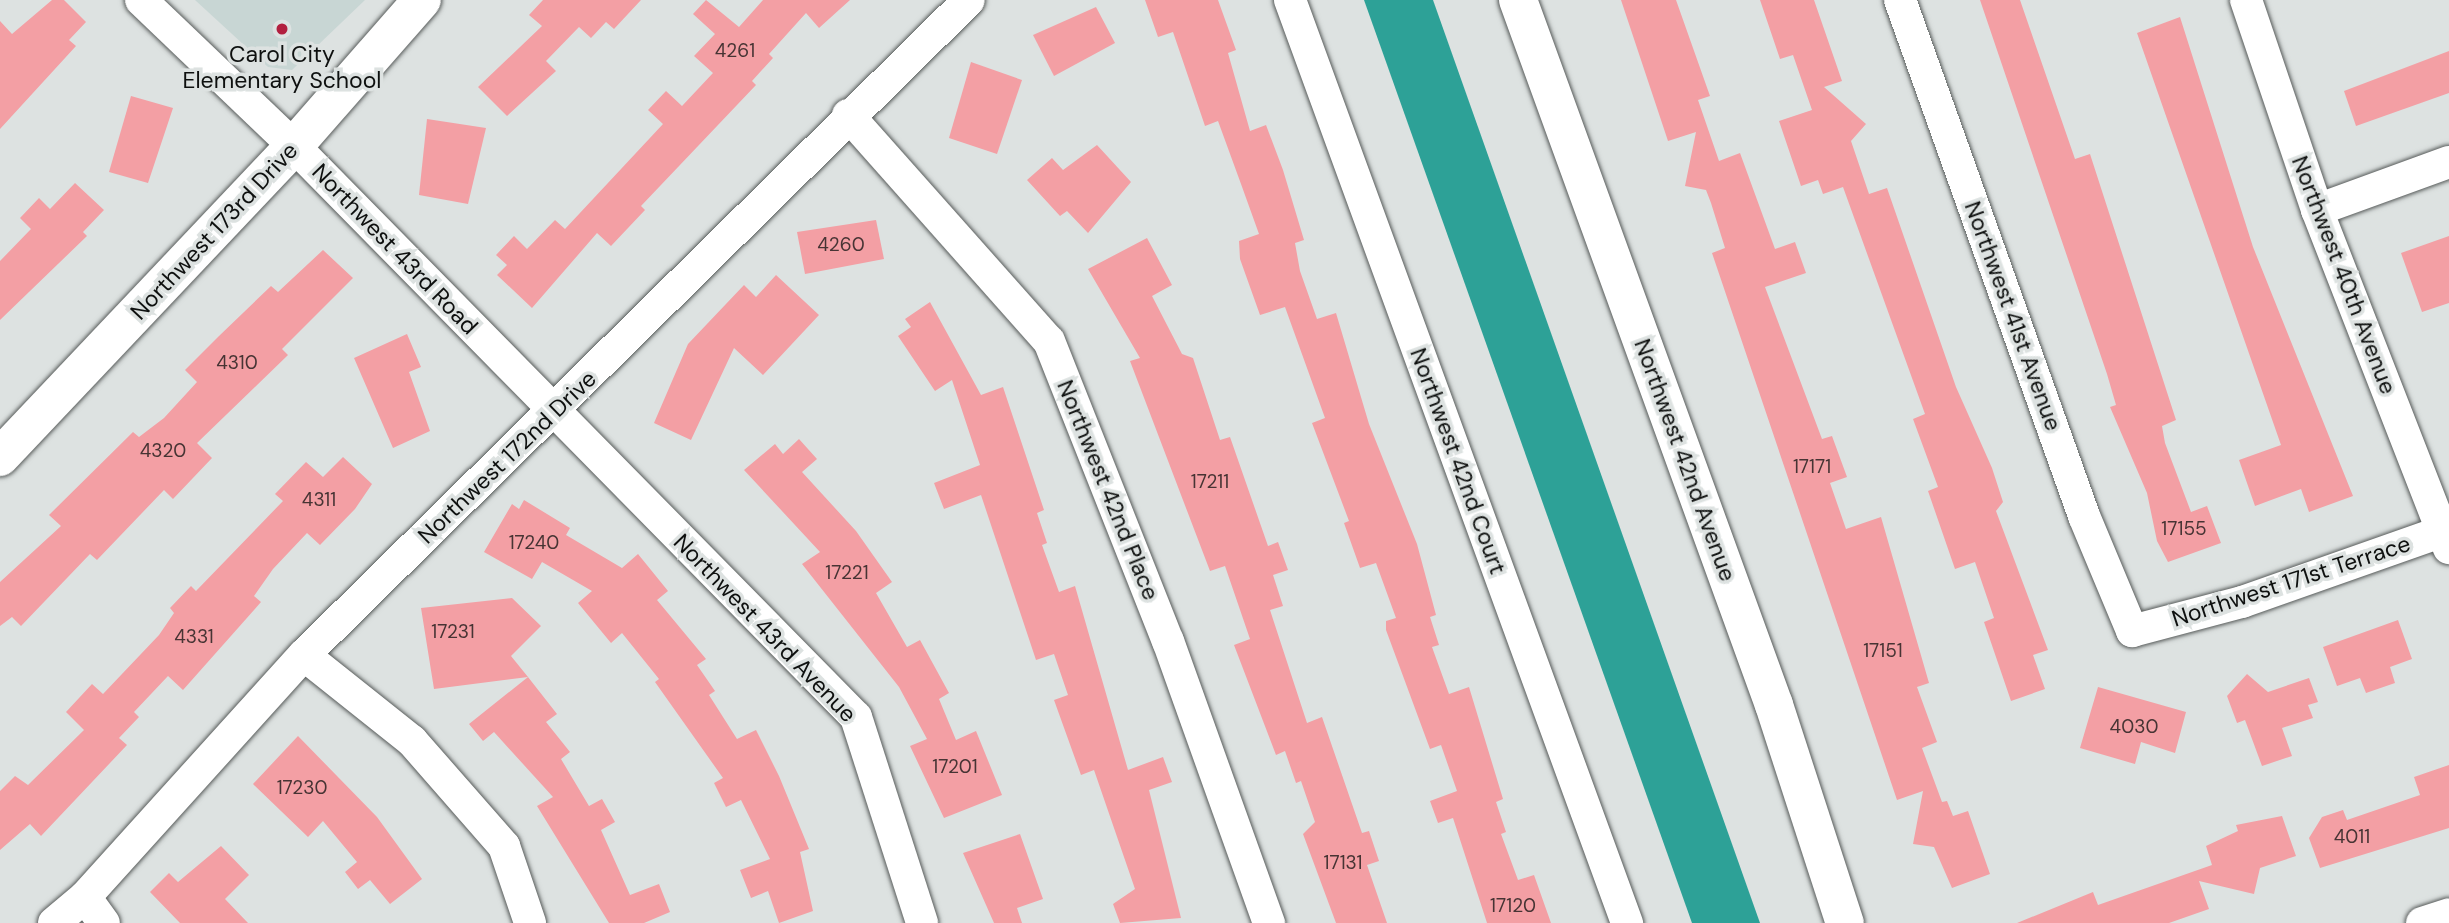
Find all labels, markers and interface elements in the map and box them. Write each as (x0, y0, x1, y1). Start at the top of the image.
marker: Carol City Elementary School (274, 21, 290, 37)
place label: Carol City Elementary School (182, 40, 382, 94)
house number: 4261 (715, 40, 755, 62)
street label: Northwest 173rd Drive (125, 137, 303, 325)
street label: Northwest 40th Avenue (2286, 152, 2402, 398)
street label: Northwest 43rd Road (306, 158, 484, 340)
street label: Northwest 41st Avenue (1959, 198, 2067, 434)
house number: 4260 (817, 234, 865, 256)
street label: Northwest 42nd Avenue (1628, 335, 1742, 585)
street label: Northwest 42nd Court (1404, 344, 1512, 578)
house number: 4310 (216, 352, 258, 374)
street label: Northwest 172nd Drive (412, 365, 602, 549)
street label: Northwest 42nd Place (1051, 376, 1165, 604)
house number: 4320 (140, 440, 186, 462)
house number: 17171 (1793, 456, 1831, 478)
house number: 17211 (1191, 471, 1229, 493)
house number: 4311 (302, 489, 336, 511)
house number: 17155 (2161, 518, 2207, 540)
street label: Northwest 43rd Avenue (668, 528, 862, 728)
street label: Northwest 171st Terrace (2168, 529, 2414, 633)
house number: 17240 (509, 532, 559, 554)
house number: 17221 (825, 562, 869, 584)
house number: 17231 (431, 621, 475, 643)
house number: 4331 (174, 626, 214, 648)
house number: 17151 (1863, 640, 1903, 662)
house number: 4030 (2110, 716, 2158, 738)
house number: 17201 (932, 756, 978, 778)
house number: 17230 (277, 777, 327, 799)
house number: 4011 (2334, 826, 2370, 848)
house number: 17131 (1324, 852, 1362, 874)
house number: 17120 (1490, 895, 1536, 917)

